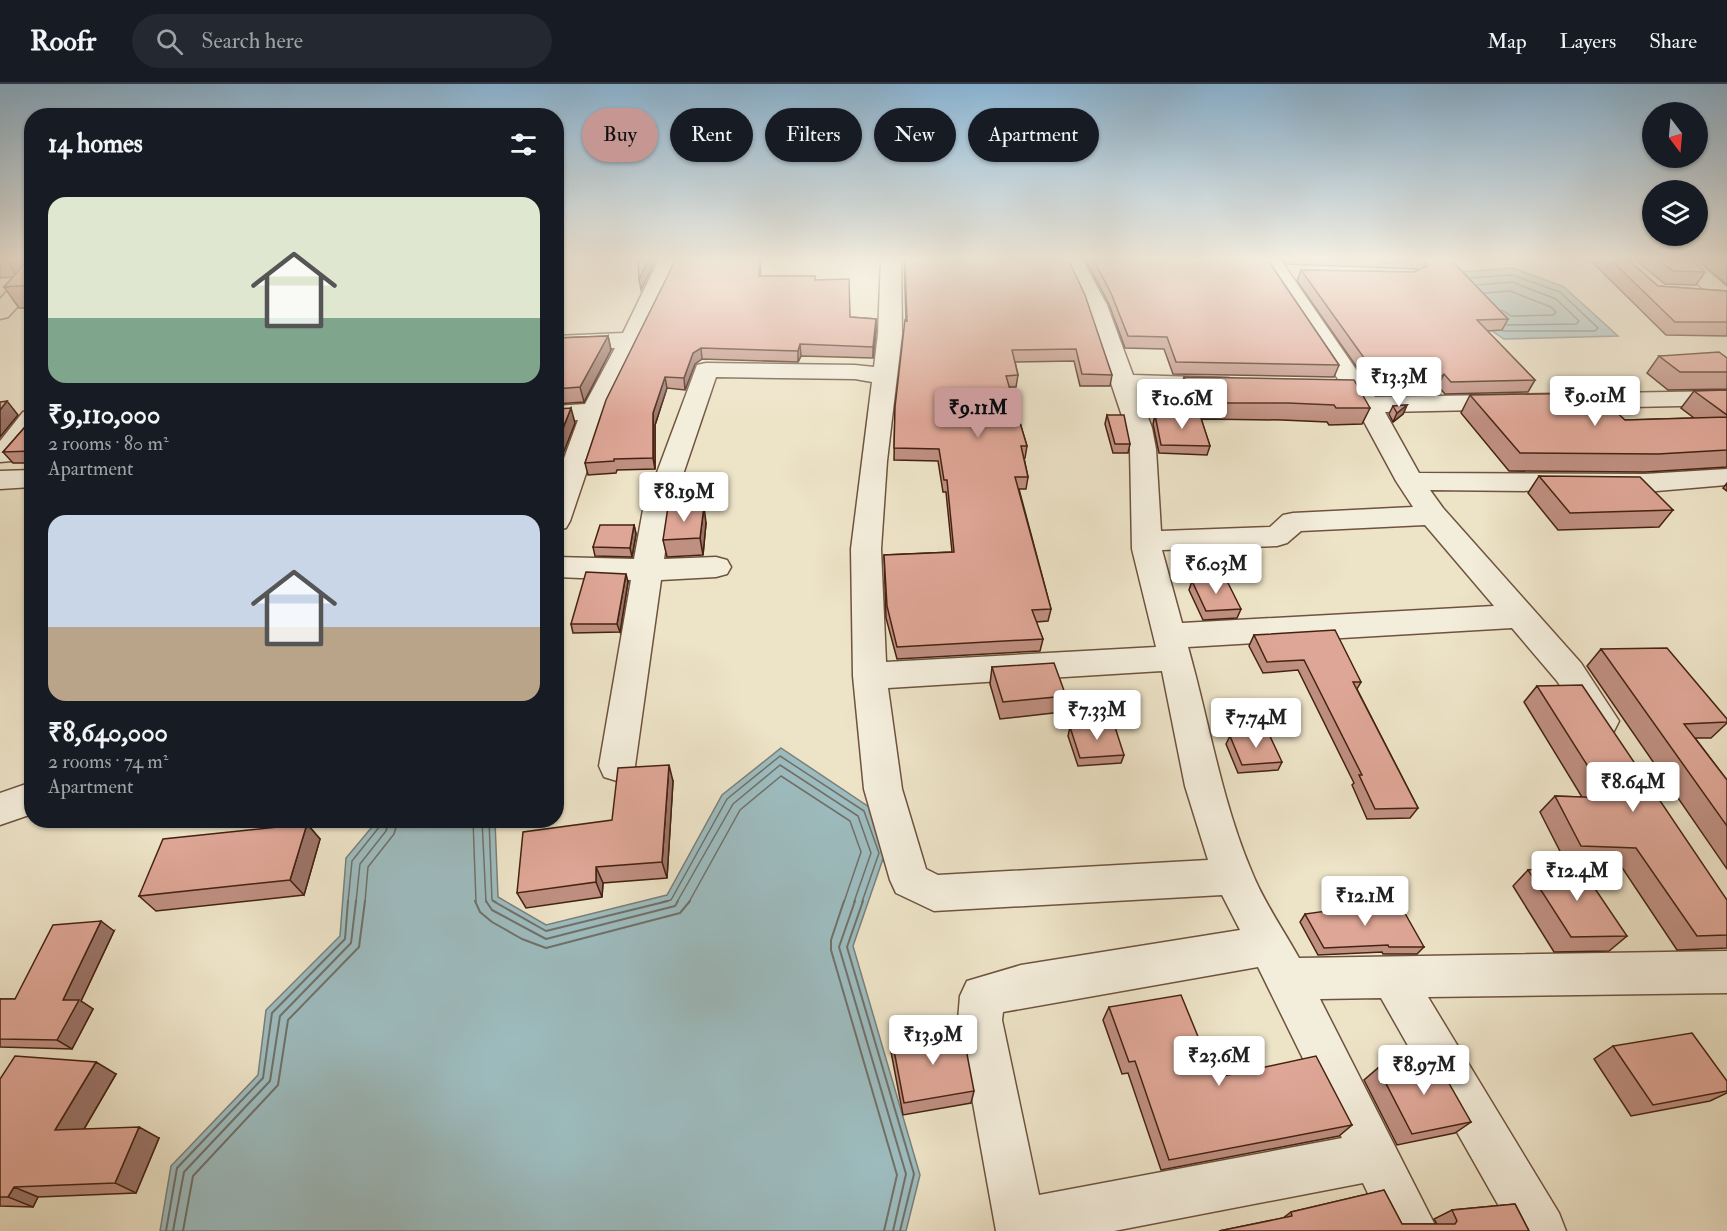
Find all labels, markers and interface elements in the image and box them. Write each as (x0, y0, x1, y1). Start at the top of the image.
search box (132, 14, 552, 68)
text: Roofr (30, 24, 96, 59)
icon: search (153, 25, 186, 58)
text: Search here (201, 27, 303, 55)
text: Map (1487, 28, 1527, 55)
text: Layers (1560, 28, 1616, 55)
text: Share (1649, 28, 1697, 55)
north arrow (1642, 102, 1708, 168)
map controls (1642, 102, 1708, 246)
chip: Buy (582, 108, 658, 162)
chip: Rent (670, 108, 753, 162)
chip: Filters (765, 108, 862, 162)
chip: New (874, 108, 956, 162)
chip: Apartment (968, 108, 1099, 162)
text: 14 homes (48, 128, 143, 160)
icon: filters (507, 128, 540, 161)
button: layers (1642, 180, 1708, 246)
icon: home (240, 236, 348, 344)
pin: ₹13.3M (1350, 357, 1448, 408)
text: ₹13.3M (1370, 364, 1428, 389)
pin: ₹9.01M (1546, 376, 1644, 427)
pin: ₹10.6M (1133, 379, 1231, 430)
text: ₹9.01M (1564, 383, 1626, 408)
text: ₹10.6M (1151, 386, 1213, 411)
pin: ₹9.11M (929, 388, 1027, 439)
text: ₹9.11M (948, 395, 1008, 420)
text: ₹9,110,000 (48, 399, 160, 431)
text: 2 rooms · 80 m² (48, 431, 169, 456)
text: Apartment (48, 456, 133, 481)
pin: ₹8.19M (635, 472, 733, 523)
text: ₹8.19M (653, 479, 715, 504)
pin: ₹6.03M (1167, 544, 1265, 595)
text: ₹6.03M (1185, 551, 1247, 576)
icon: home (240, 554, 348, 662)
pin: ₹7.33M (1048, 690, 1146, 741)
text: ₹7.33M (1068, 697, 1126, 722)
pin: ₹7.74M (1207, 698, 1305, 749)
text: ₹7.74M (1225, 705, 1287, 730)
text: ₹8,640,000 (48, 717, 168, 749)
text: 2 rooms · 74 m² (48, 749, 169, 774)
pin: ₹8.64M (1584, 762, 1682, 813)
text: ₹8.64M (1601, 769, 1665, 794)
text: Apartment (48, 774, 133, 799)
pin: ₹12.4M (1528, 851, 1626, 902)
text: ₹12.4M (1545, 858, 1609, 883)
pin: ₹12.1M (1316, 876, 1414, 927)
text: ₹12.1M (1335, 883, 1395, 908)
pin: ₹13.9M (884, 1015, 982, 1066)
text: ₹13.9M (903, 1022, 963, 1047)
pin: ₹23.6M (1170, 1036, 1268, 1087)
text: ₹23.6M (1188, 1043, 1250, 1068)
pin: ₹8.97M (1375, 1045, 1473, 1096)
text: ₹8.97M (1392, 1052, 1456, 1077)

